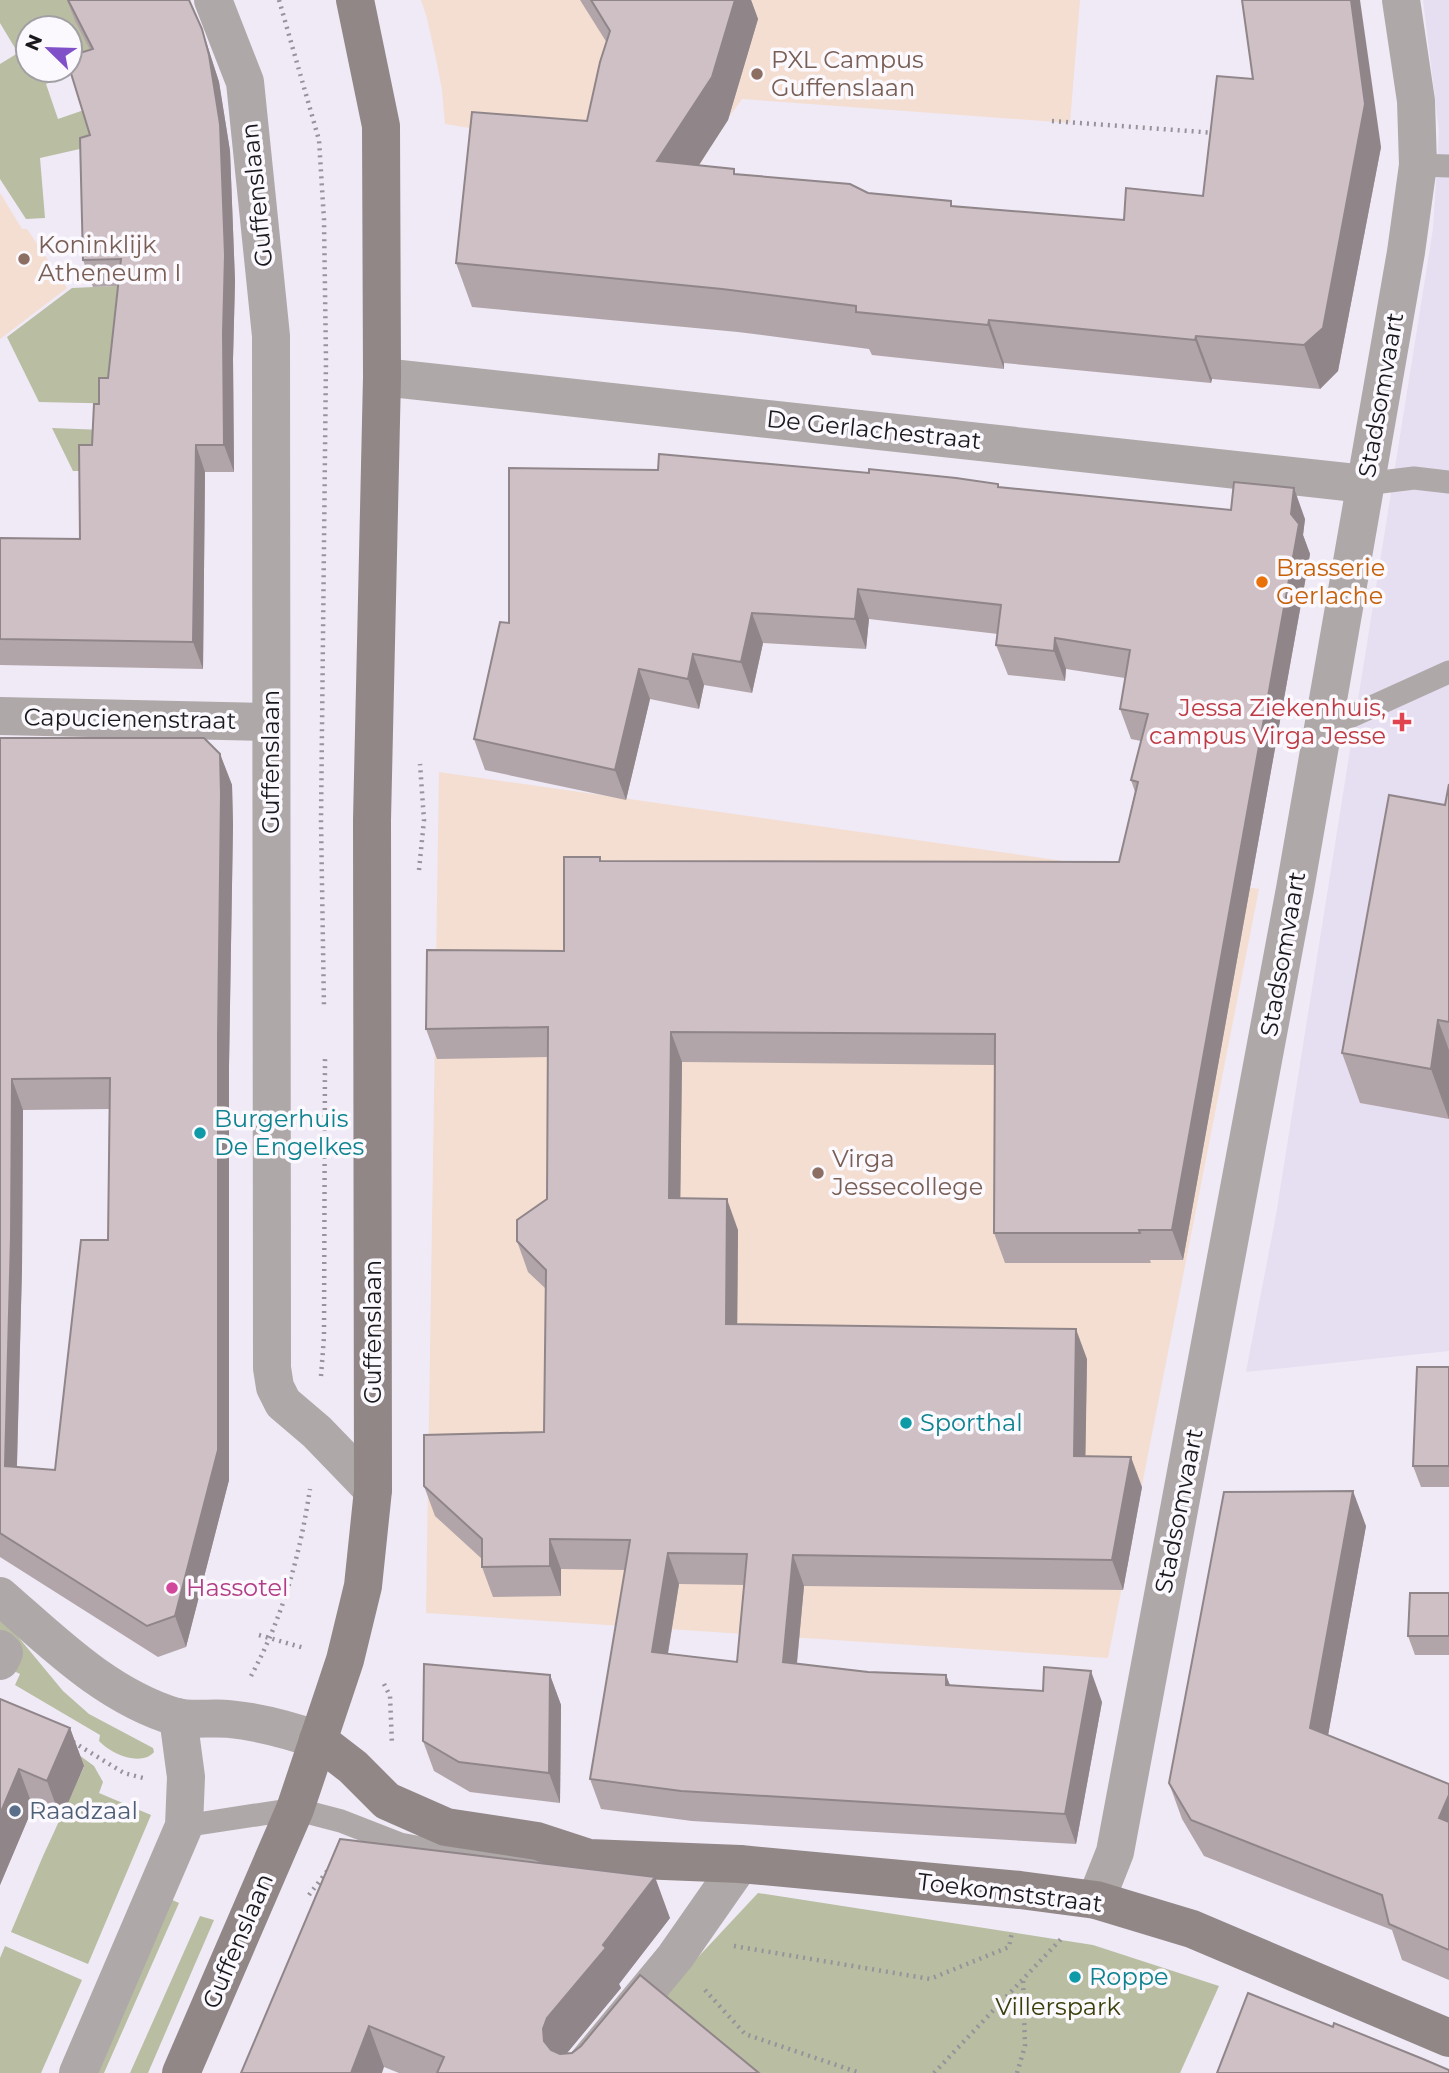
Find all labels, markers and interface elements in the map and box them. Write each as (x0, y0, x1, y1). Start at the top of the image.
north arrow (14, 14, 84, 84)
text: N (20, 31, 47, 54)
place label: PXL Campus Guffenslaan (771, 45, 924, 102)
marker: PXL Campus Guffenslaan (749, 66, 765, 82)
street label: Guffenslaan (235, 122, 278, 268)
place label: Koninklijk Atheneum I (38, 230, 181, 287)
marker: Koninklijk Atheneum I (16, 251, 32, 267)
street label: Stadsomvaart (1352, 310, 1409, 480)
street label: De Gerlachestraat (765, 404, 983, 455)
place label: Brasserie Gerlache (1276, 553, 1385, 610)
marker: Brasserie Gerlache (1254, 574, 1270, 590)
street label: Guffenslaan (256, 690, 285, 834)
place label: Jessa Ziekenhuis, campus Virga Jesse (1149, 693, 1386, 750)
street label: Capucienenstraat (23, 702, 237, 735)
marker: Jessa Ziekenhuis, campus Virga Jesse (1392, 712, 1412, 732)
street label: Stadsomvaart (1254, 869, 1311, 1039)
place label: Burgerhuis De Engelkes (214, 1104, 364, 1161)
marker: Burgerhuis De Engelkes (192, 1125, 208, 1141)
place label: Virga Jessecollege (831, 1144, 983, 1201)
marker: Virga Jessecollege (810, 1165, 826, 1181)
street label: Guffenslaan (358, 1260, 387, 1404)
place label: Sporthal (920, 1408, 1023, 1437)
marker: Sporthal (898, 1415, 914, 1431)
street label: Stadsomvaart (1148, 1426, 1209, 1596)
place label: Hassotel (186, 1573, 288, 1602)
marker: Hassotel (164, 1580, 180, 1596)
place label: Raadzaal (29, 1796, 138, 1825)
marker: Raadzaal (7, 1803, 23, 1819)
street label: Toekomststraat (916, 1867, 1104, 1918)
street label: Guffenslaan (196, 1869, 279, 2013)
place label: Roppe (1089, 1962, 1168, 1991)
marker: Roppe (1067, 1969, 1083, 1985)
park label: Villerspark (995, 1992, 1121, 2021)

